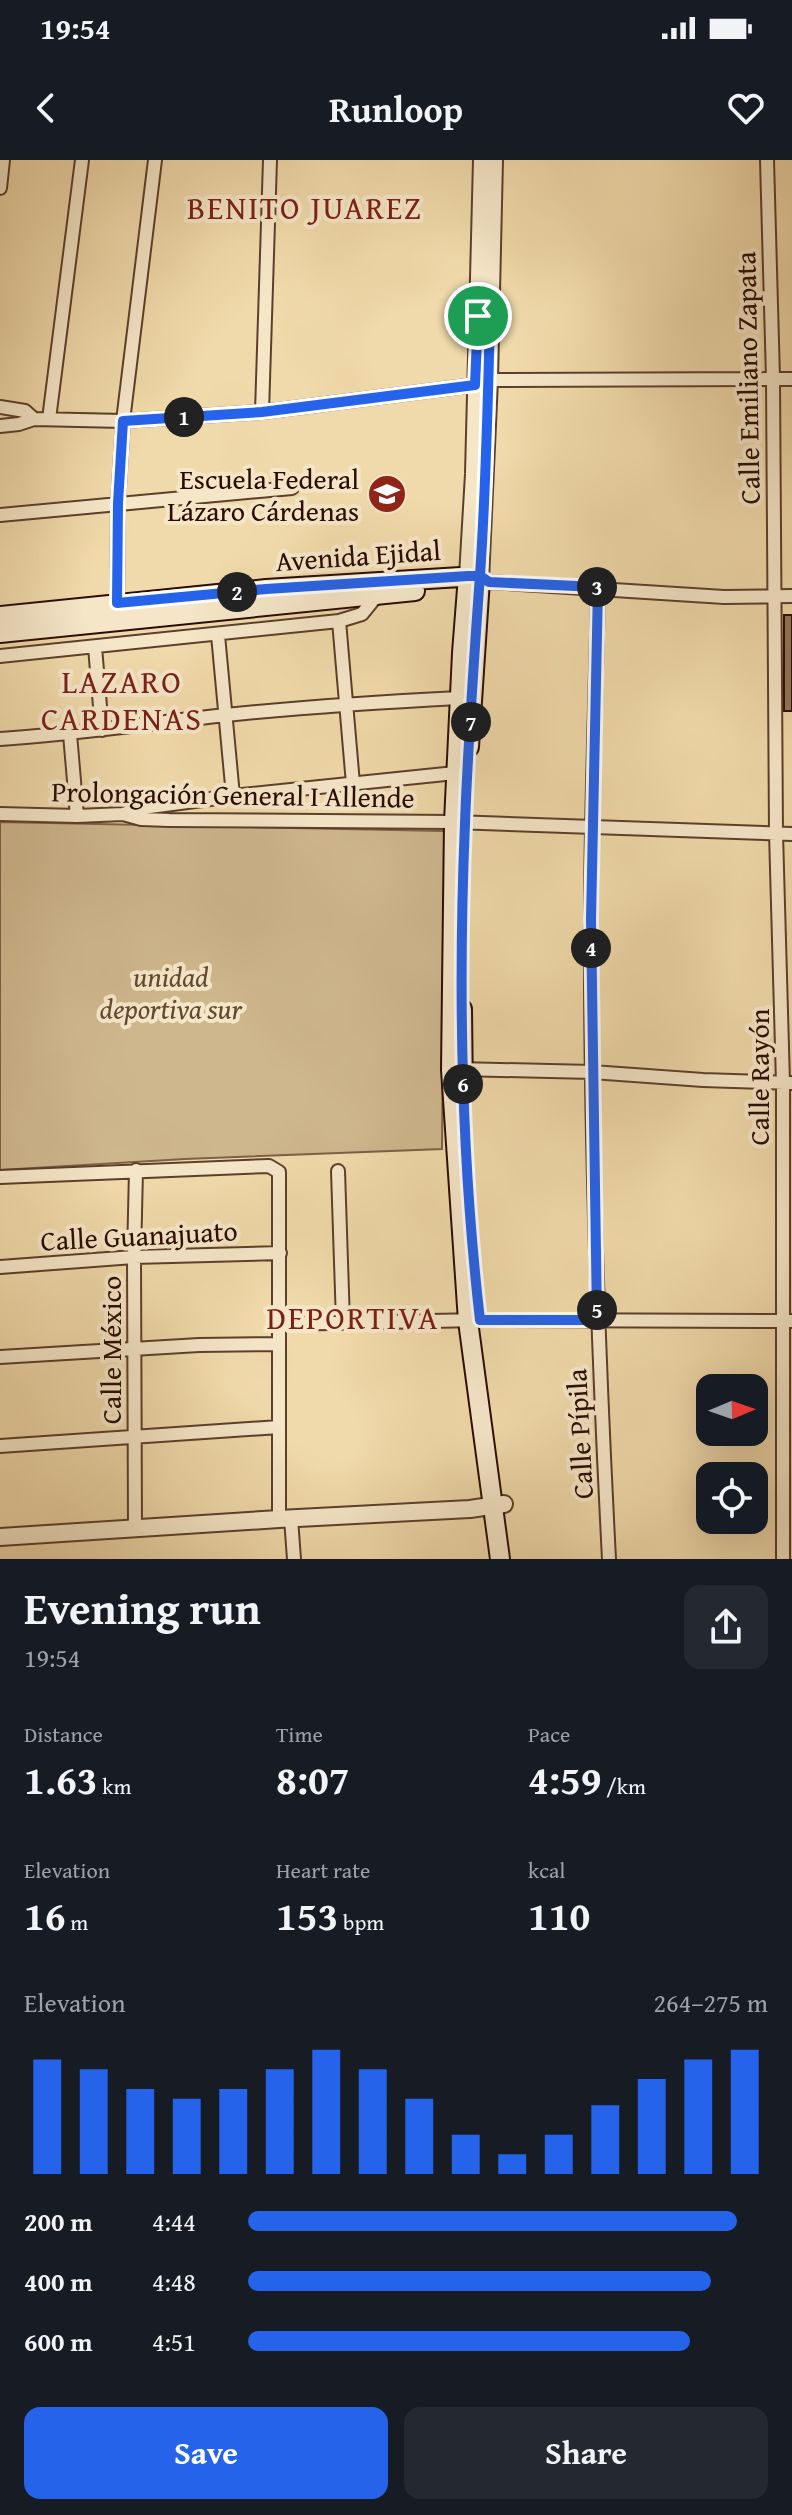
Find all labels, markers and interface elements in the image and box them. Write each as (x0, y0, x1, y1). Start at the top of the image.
text: 19:54 (40, 6, 111, 50)
text: Runloop (329, 82, 463, 135)
icon: back (24, 86, 68, 130)
icon: heart (724, 86, 768, 130)
district label: BENITO JUAREZ (187, 184, 423, 231)
street label: Calle Emiliano Zapata (724, 250, 770, 505)
pin (444, 282, 512, 350)
icon: arrive (456, 294, 500, 338)
pin: 1 (164, 397, 204, 437)
text: 1 (178, 401, 190, 433)
place label: Escuela Federal Lázaro Cárdenas (167, 458, 359, 531)
school or university icon: Escuela Federal Lázaro Cárdenas (366, 473, 408, 515)
street label: Avenida Ejidal (274, 529, 442, 581)
pin: 3 (577, 567, 617, 607)
text: 3 (591, 571, 603, 603)
pin: 2 (217, 572, 257, 612)
text: 2 (231, 576, 243, 608)
district label: LAZARO CARDENAS (41, 658, 203, 742)
pin: 7 (451, 702, 491, 742)
text: 7 (465, 706, 477, 738)
street label: Prolongación General I Allende (51, 770, 415, 818)
pin: 4 (571, 928, 611, 968)
text: 4 (585, 932, 597, 964)
park label: unidad deportiva sur (100, 956, 244, 1029)
street label: Calle Rayón (738, 1008, 779, 1145)
pin: 6 (443, 1064, 483, 1104)
text: 6 (457, 1068, 469, 1100)
street label: Calle Guanajuato (39, 1209, 239, 1261)
street label: Calle México (90, 1276, 131, 1424)
pin: 5 (577, 1290, 617, 1330)
district label: DEPORTIVA (266, 1294, 440, 1341)
text: 5 (591, 1294, 603, 1326)
street label: Calle Pípila (555, 1367, 603, 1500)
north arrow (696, 1374, 768, 1446)
map controls (696, 1374, 768, 1534)
button: locate (696, 1462, 768, 1534)
text: Evening run (24, 1576, 261, 1640)
button: share (684, 1585, 768, 1669)
text: 19:54 (24, 1638, 80, 1677)
text: Distance (24, 1718, 103, 1750)
text: Time (276, 1718, 323, 1750)
text: Pace (528, 1718, 570, 1750)
text: 1.63 (24, 1750, 97, 1809)
text: 8:07 (276, 1750, 349, 1809)
text: 4:59 (528, 1750, 601, 1809)
text: km (97, 1770, 131, 1802)
text: /km (601, 1770, 646, 1802)
text: Elevation (24, 1854, 110, 1886)
text: Heart rate (276, 1854, 370, 1886)
text: kcal (528, 1854, 566, 1886)
text: 16 (24, 1886, 65, 1945)
text: 153 (276, 1886, 338, 1945)
text: 110 (528, 1886, 590, 1945)
text: m (65, 1906, 88, 1938)
text: bpm (338, 1906, 384, 1938)
text: Elevation (24, 1983, 126, 2022)
text: 264–275 m (654, 1983, 768, 2022)
text: 200 m (24, 2202, 92, 2241)
text: 4:44 (152, 2202, 196, 2241)
text: 400 m (24, 2262, 92, 2301)
text: 4:48 (152, 2262, 196, 2301)
text: 600 m (24, 2322, 92, 2361)
text: 4:51 (152, 2322, 196, 2361)
button: Save (24, 2407, 388, 2499)
button: Share (404, 2407, 768, 2499)

